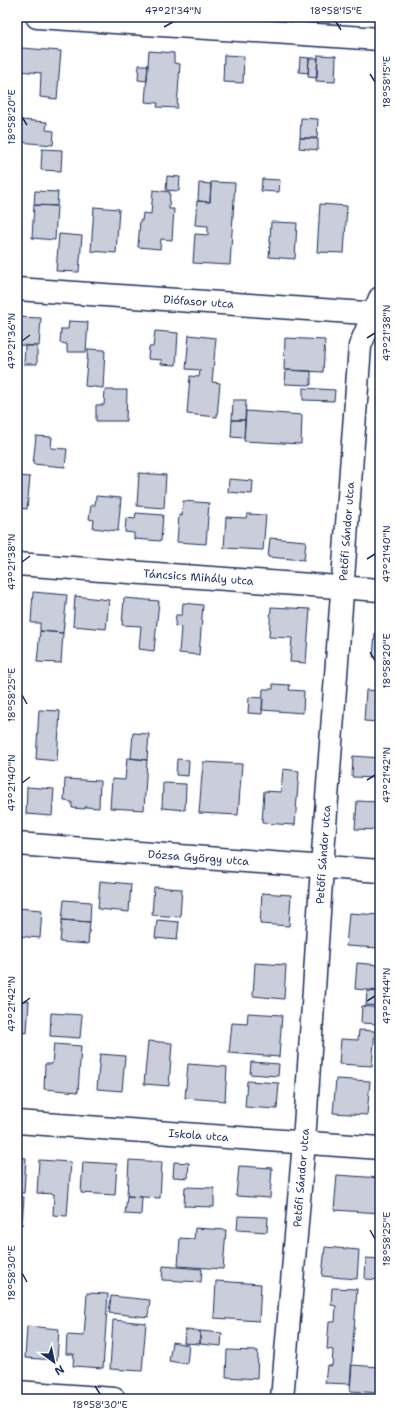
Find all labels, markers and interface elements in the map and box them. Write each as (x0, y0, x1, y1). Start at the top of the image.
text: 47°21'34"N (145, 4, 201, 17)
text: 18°58'15"E (310, 4, 362, 17)
text: 18°58'15"E (380, 56, 393, 108)
text: 18°58'20"E (5, 89, 18, 145)
street label: Diófasor utca (163, 292, 235, 311)
text: 47°21'38"N (380, 305, 393, 361)
text: 47°21'36"N (5, 313, 18, 369)
street label: Petőfi Sándor utca (335, 481, 358, 581)
text: 47°21'40"N (380, 525, 393, 583)
text: 47°21'38"N (5, 534, 18, 590)
street label: Táncsics Mihály utca (143, 566, 254, 588)
text: 18°58'20"E (380, 633, 393, 689)
text: 18°58'25"E (5, 668, 18, 722)
text: 47°21'42"N (380, 747, 393, 803)
text: 47°21'40"N (5, 754, 18, 812)
street label: Petőfi Sándor utca (312, 804, 334, 905)
street label: Dózsa György utca (147, 846, 250, 869)
text: 47°21'44"N (380, 968, 393, 1024)
text: 47°21'42"N (5, 976, 18, 1032)
street label: Iskola utca (168, 1125, 229, 1145)
street label: Petőfi Sándor utca (289, 1128, 312, 1228)
text: 18°58'25"E (380, 1212, 393, 1266)
text: 18°58'30"E (5, 1245, 18, 1301)
north arrow (34, 1342, 74, 1382)
text: N (51, 1361, 67, 1379)
text: 18°58'30"E (72, 1398, 128, 1411)

